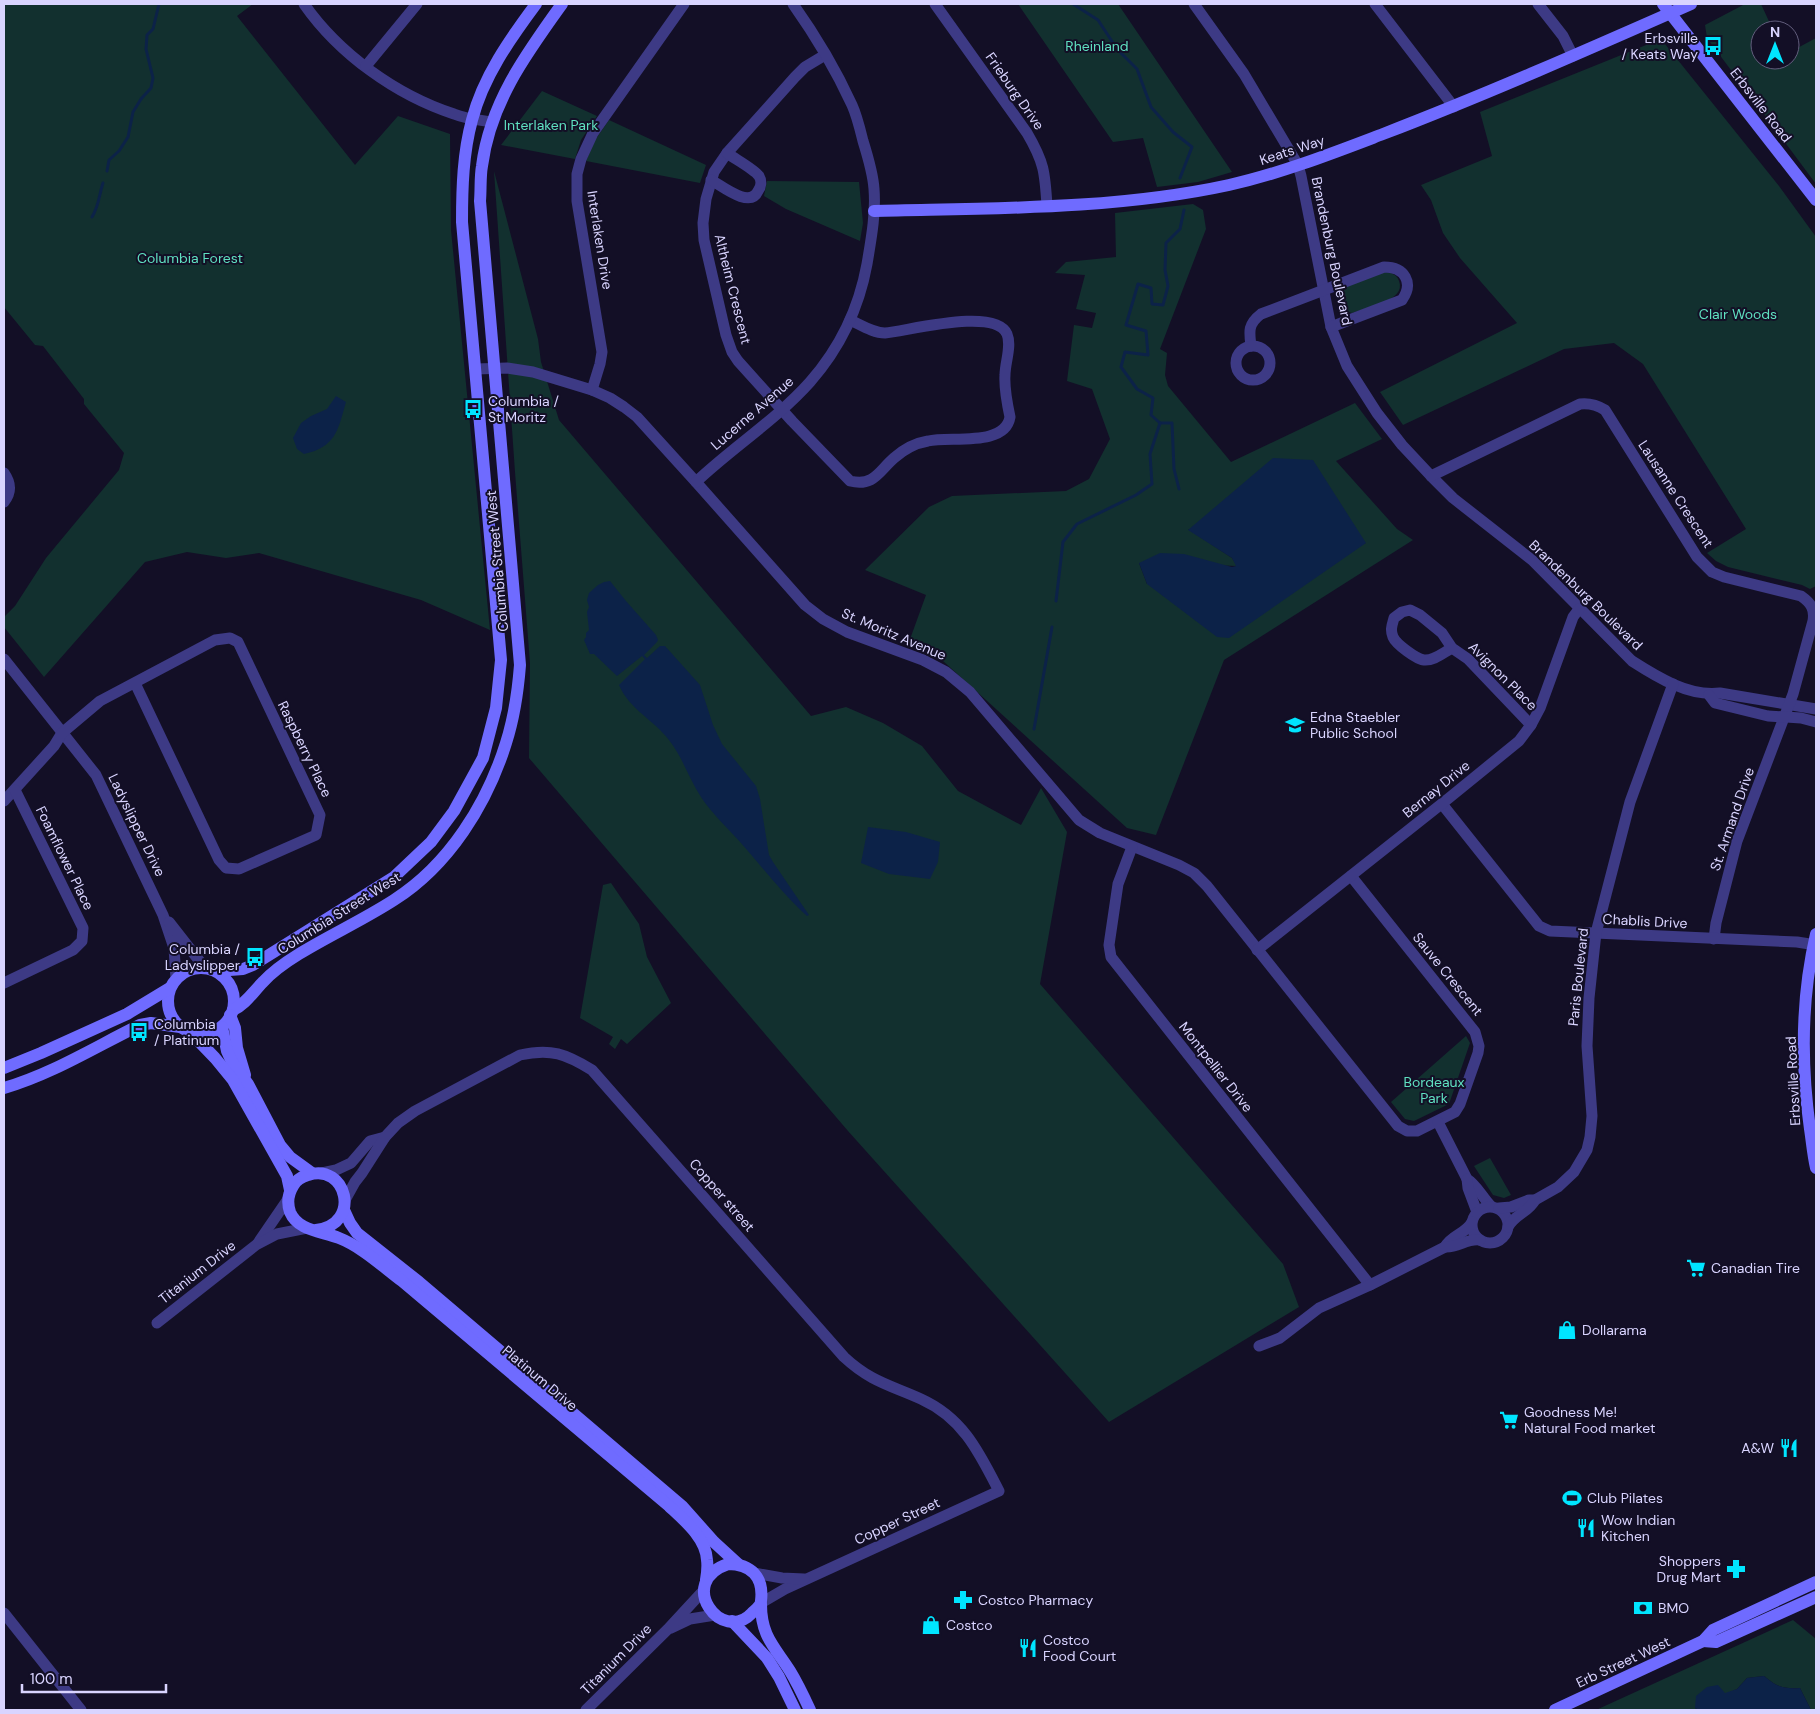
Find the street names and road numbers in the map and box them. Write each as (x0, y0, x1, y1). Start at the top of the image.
street label: Frieburg Drive (982, 49, 1048, 133)
street label: Erbsville Road (1726, 64, 1796, 146)
street label: Keats Way (1257, 131, 1327, 169)
street label: Brandenburg Boulevard (1307, 175, 1357, 327)
street label: Interlaken Drive (583, 189, 617, 291)
street label: Altheim Crescent (711, 232, 755, 346)
street label: Lucerne Avenue (707, 372, 797, 454)
street label: Lausanne Crescent (1634, 437, 1718, 551)
street label: Columbia Street West (482, 490, 512, 632)
street label: Brandenburg Boulevard (1525, 536, 1647, 654)
street label: St. Moritz Avenue (839, 604, 949, 664)
street label: Avignon Place (1465, 638, 1541, 714)
street label: Raspberry Place (274, 698, 336, 800)
street label: Bernay Drive (1399, 756, 1473, 822)
street label: St. Armand Drive (1706, 765, 1758, 873)
street label: Ladyslipper Drive (104, 771, 170, 879)
street label: Foamflower Place (32, 803, 98, 913)
street label: Columbia Street West (274, 868, 404, 958)
street label: Chablis Drive (1602, 910, 1688, 932)
street label: Paris Boulevard (1564, 927, 1592, 1027)
street label: Sauve Crescent (1409, 929, 1487, 1019)
street label: Montpellier Drive (1175, 1018, 1257, 1116)
street label: Erbsville Road (1782, 1036, 1804, 1126)
street label: Copper street (685, 1155, 759, 1235)
street label: Titanium Drive (155, 1236, 239, 1308)
street label: Platinum Drive (499, 1341, 581, 1415)
street label: Copper Street (851, 1493, 943, 1549)
street label: Titanium Drive (577, 1620, 655, 1698)
street label: Erb Street West (1573, 1632, 1673, 1692)

